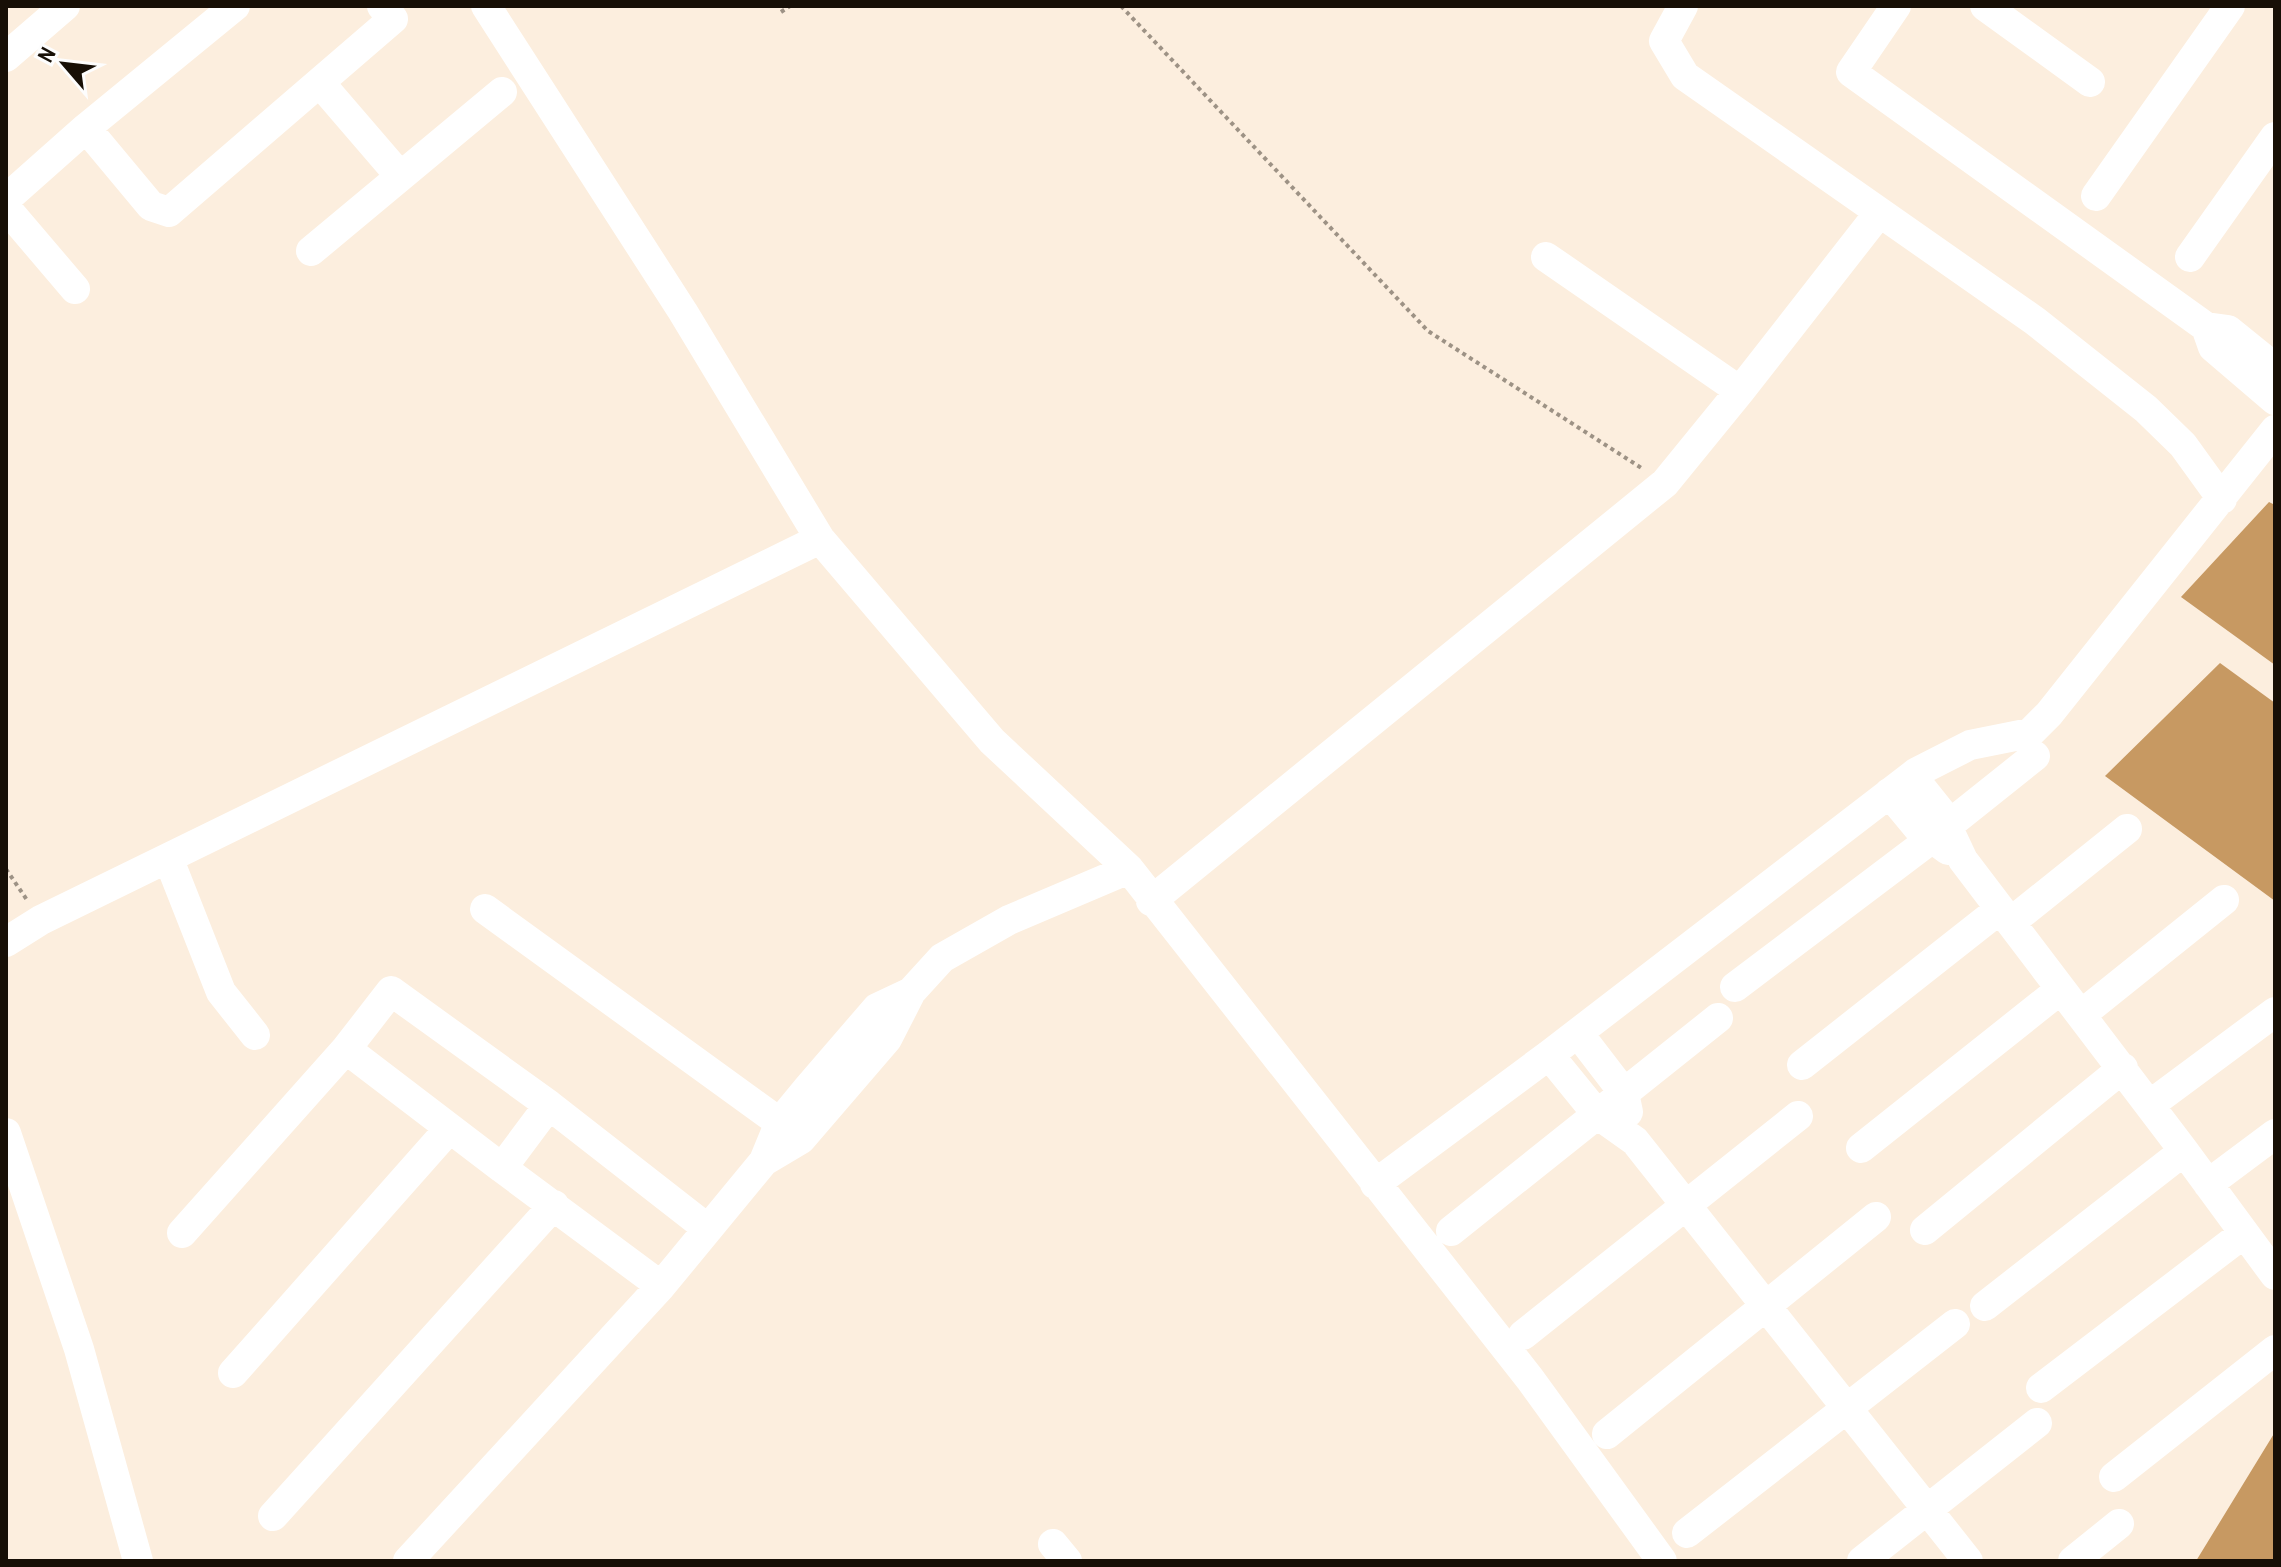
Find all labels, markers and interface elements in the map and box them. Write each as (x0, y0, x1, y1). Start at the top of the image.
north arrow (24, 24, 104, 104)
text: N (30, 42, 63, 67)

